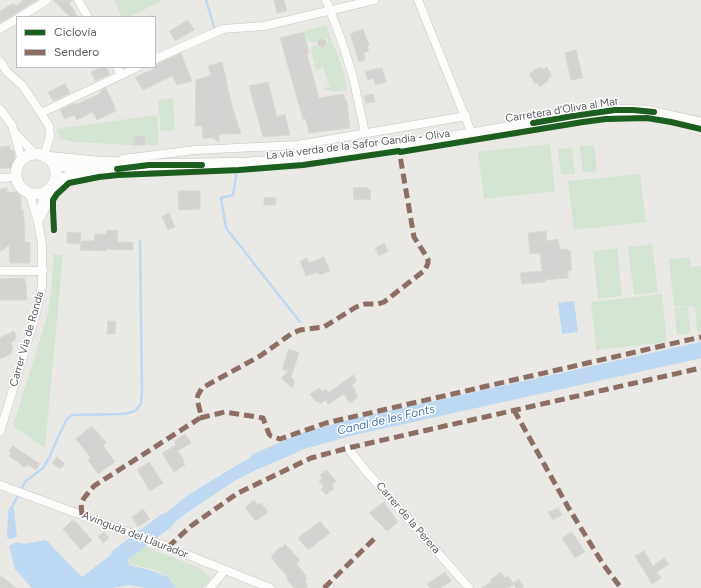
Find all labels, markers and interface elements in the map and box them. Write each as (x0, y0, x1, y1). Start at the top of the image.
legend (16, 16, 156, 68)
text: Ciclovía (54, 25, 97, 39)
text: Sendero (54, 45, 99, 59)
street label: Carretera d’Oliva al Mar (504, 95, 620, 125)
street label: La via verda de la Safor Gandia - Oliva (265, 127, 451, 163)
street label: Carrer Via de Ronda (7, 290, 47, 388)
water label: Canal de les Fonts (336, 402, 436, 438)
street label: Carrer de la Perera (373, 479, 443, 557)
street label: Avinguda del Llaurador (80, 509, 190, 561)

